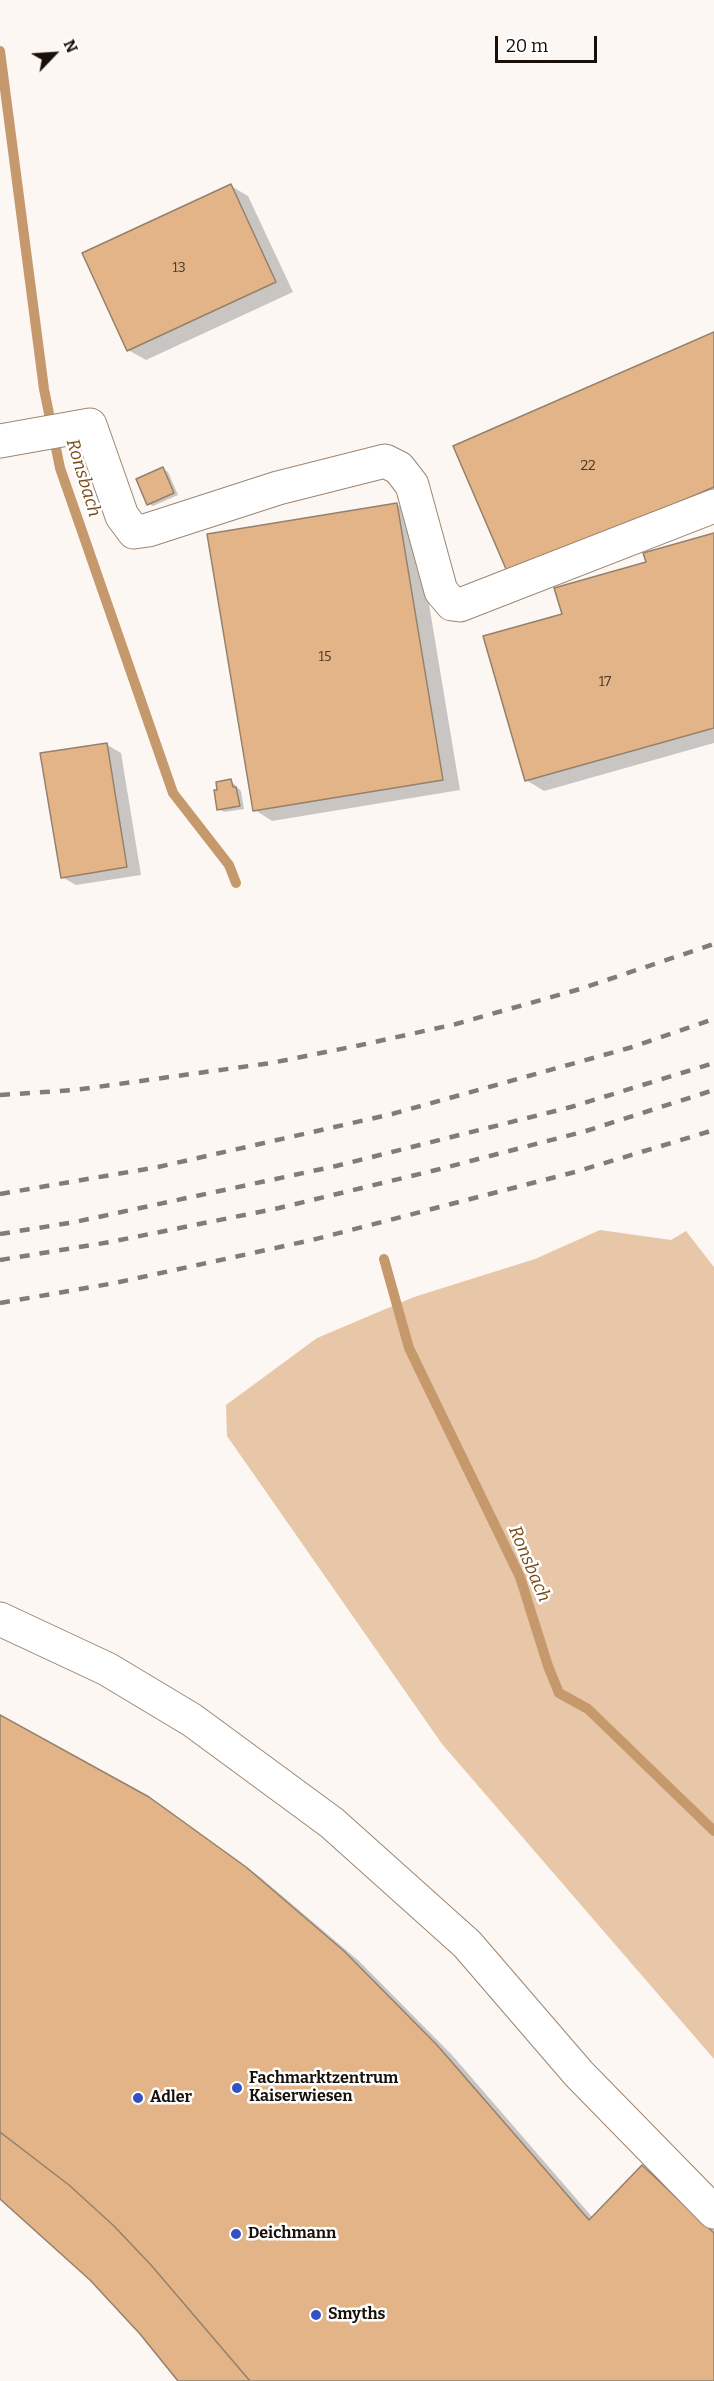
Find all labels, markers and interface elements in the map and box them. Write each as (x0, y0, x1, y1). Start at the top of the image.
north arrow (24, 24, 84, 84)
scale bar (498, 24, 600, 62)
text: 20 m (506, 35, 548, 57)
text: N (60, 37, 82, 56)
house number: 13 (172, 260, 186, 276)
water label: Ronsbach (61, 436, 105, 520)
house number: 22 (580, 458, 596, 474)
house number: 15 (318, 649, 332, 665)
house number: 17 (599, 674, 611, 690)
water label: Ronsbach (503, 1523, 555, 1605)
place label: Fachmarktzentrum Kaiserwiesen (249, 2069, 398, 2107)
marker: Fachmarktzentrum Kaiserwiesen (230, 2081, 244, 2095)
place label: Adler (150, 2088, 192, 2108)
marker: Adler (131, 2091, 145, 2105)
place label: Deichmann (248, 2224, 336, 2244)
marker: Deichmann (229, 2227, 243, 2241)
place label: Smyths (328, 2305, 385, 2325)
marker: Smyths (309, 2308, 323, 2322)

